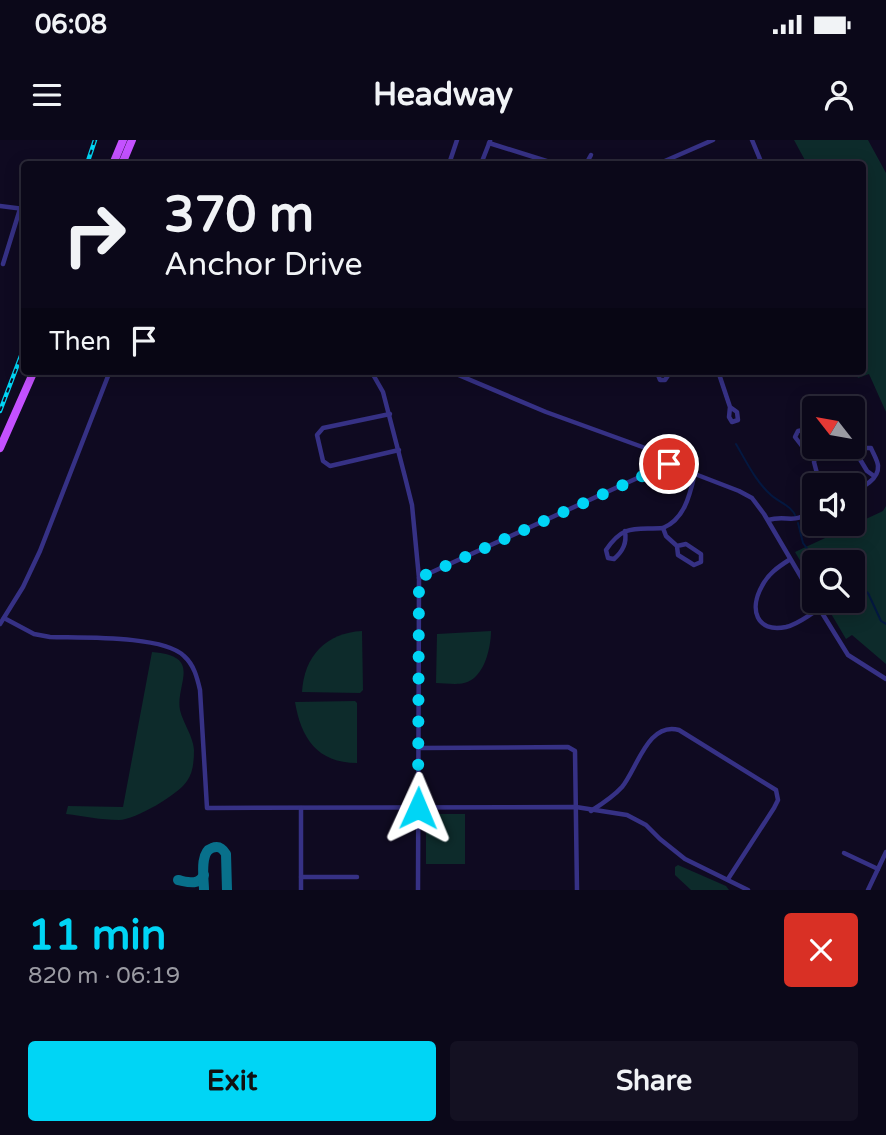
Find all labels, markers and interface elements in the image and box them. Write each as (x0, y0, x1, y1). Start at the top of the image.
text: 06:08 (35, 9, 107, 40)
icon: menu (28, 76, 66, 114)
text: Headway (373, 76, 513, 114)
icon: person (820, 76, 858, 114)
text: 370 m (164, 186, 314, 245)
icon: right (49, 189, 140, 280)
text: Anchor Drive (164, 246, 363, 284)
icon: arrive (125, 322, 163, 360)
text: Then (49, 326, 111, 357)
north arrow (802, 396, 864, 458)
map controls (802, 396, 865, 613)
pin (639, 434, 699, 494)
icon: arrive (650, 445, 688, 483)
button: sound (802, 473, 865, 536)
button: search (802, 550, 865, 613)
position arrow (381, 771, 455, 845)
text: 11 min (28, 910, 166, 961)
button: close (784, 913, 858, 987)
text: 820 m · 06:19 (28, 962, 180, 990)
button: Exit (28, 1041, 436, 1121)
button: Share (450, 1041, 858, 1121)

